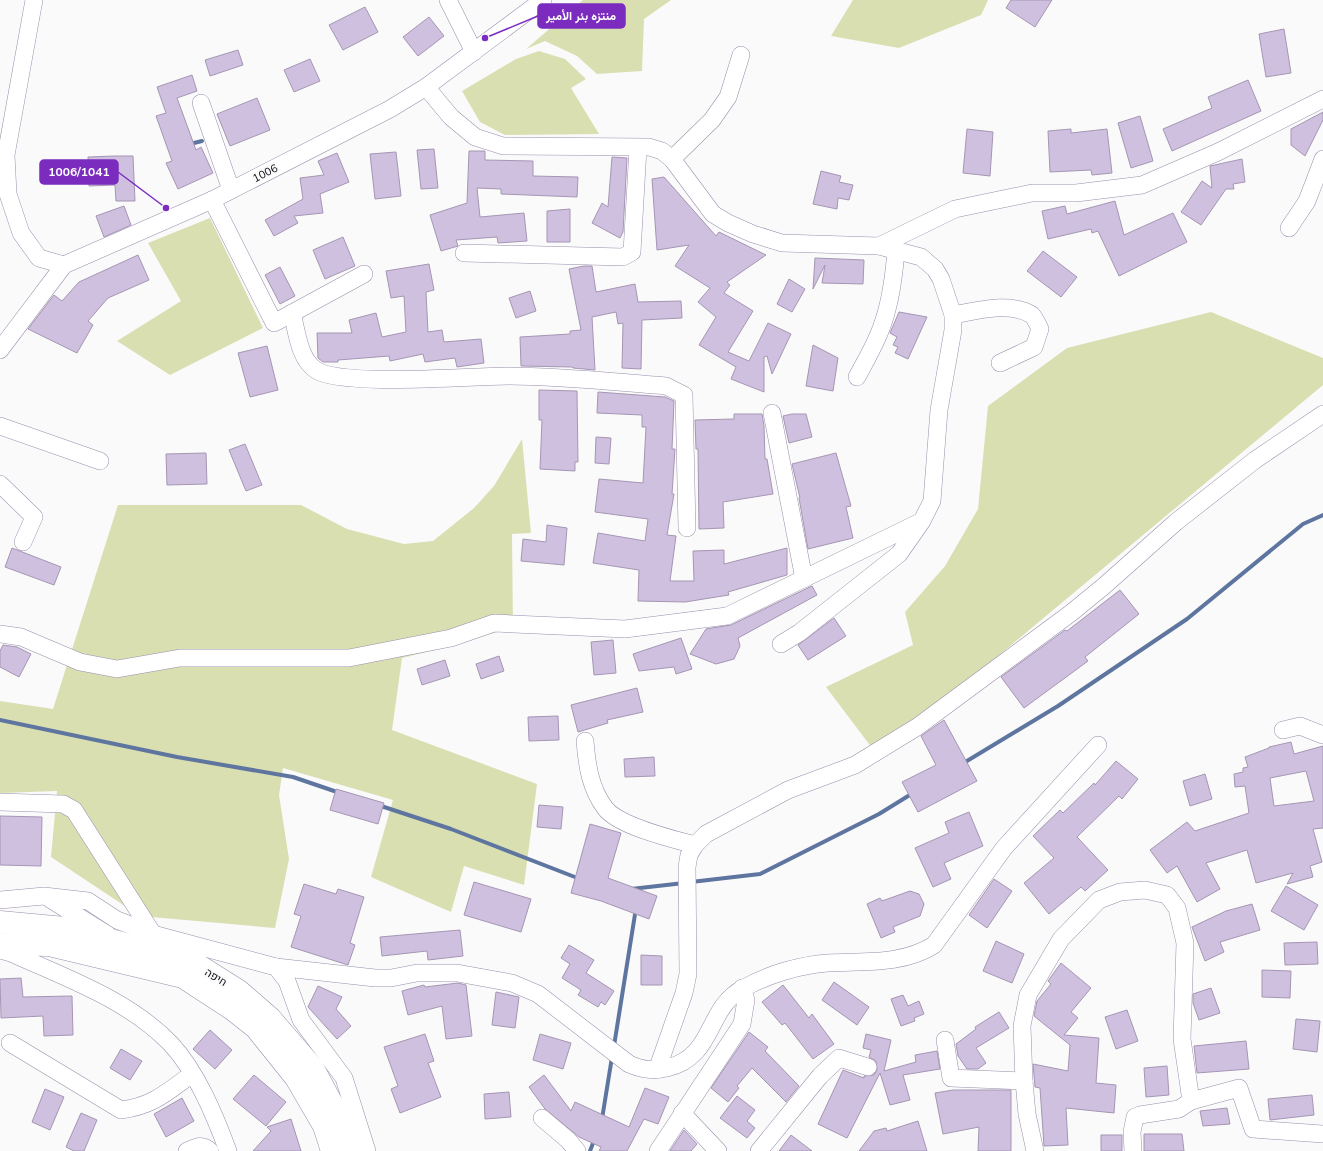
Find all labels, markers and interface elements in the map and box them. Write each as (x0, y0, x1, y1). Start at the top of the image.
callout: منتزه بئر الأمير (538, 4, 625, 28)
text: منتزه بئر الأمير (545, 8, 617, 24)
callout: 1006/1041 (40, 160, 118, 184)
street label: 1006 (250, 161, 281, 186)
text: 1006/1041 (48, 164, 110, 180)
street label: חיפה (202, 965, 230, 990)

